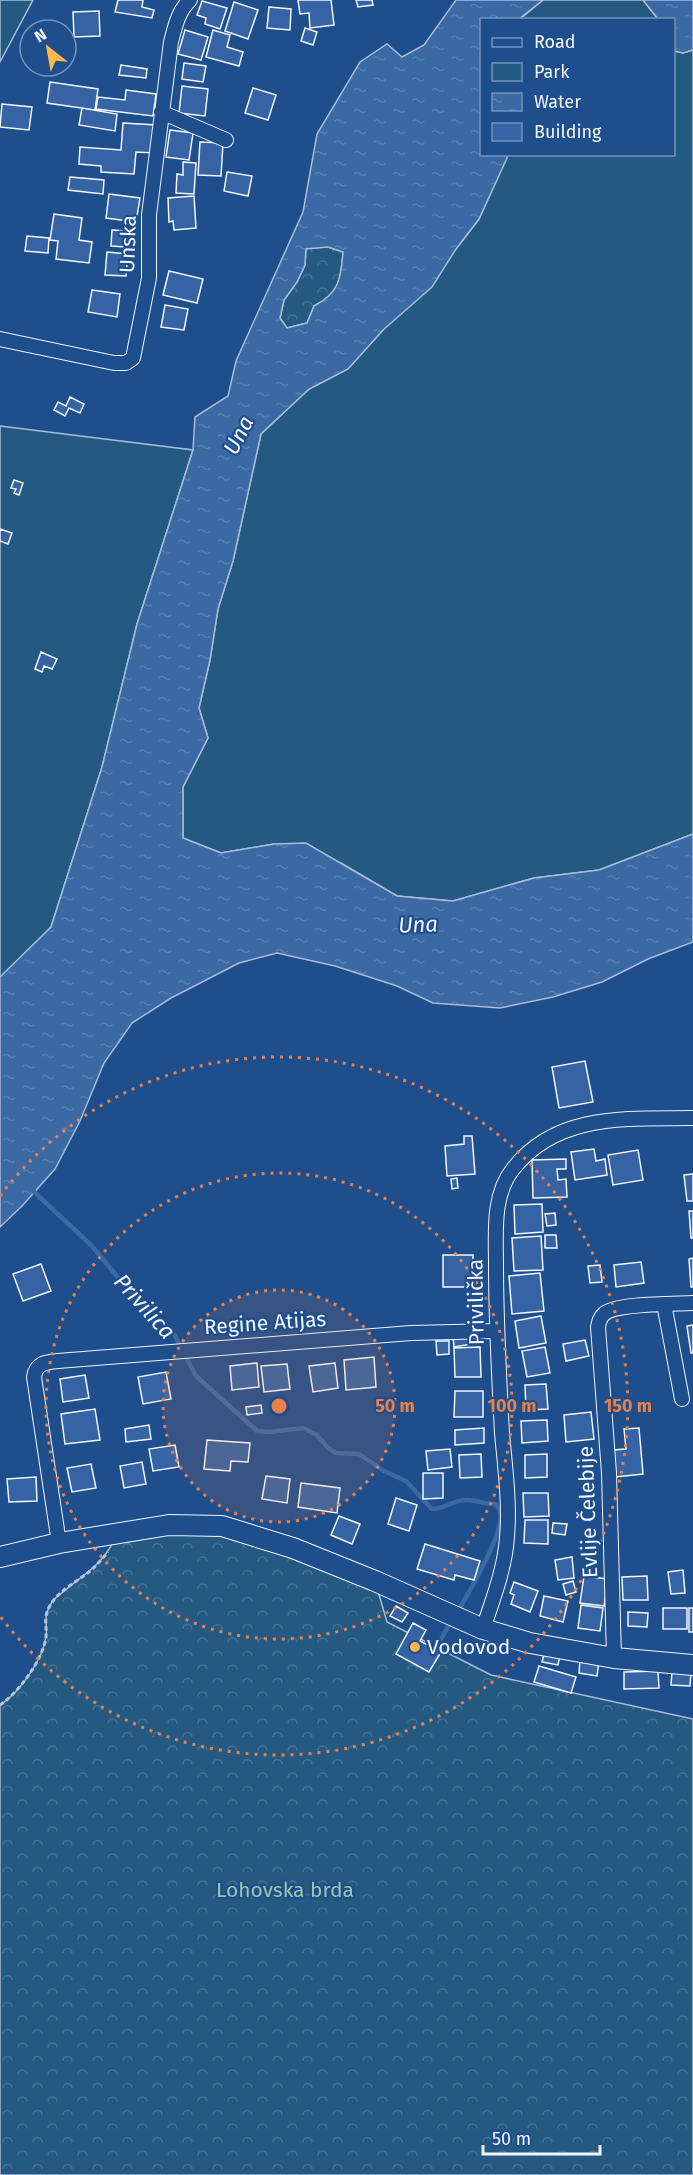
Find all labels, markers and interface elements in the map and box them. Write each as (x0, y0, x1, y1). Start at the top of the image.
north arrow (18, 18, 78, 78)
legend (480, 18, 675, 156)
text: N (31, 25, 50, 46)
text: Road (534, 31, 576, 53)
text: Park (534, 61, 570, 83)
text: Water (534, 91, 581, 113)
text: Building (534, 121, 602, 143)
street label: Unska (114, 215, 142, 273)
water label: Una (217, 411, 259, 459)
water label: Una (398, 910, 438, 939)
street label: Privilička (462, 1259, 490, 1345)
water label: Privilica (108, 1268, 181, 1345)
street label: Regine Atijas (203, 1306, 327, 1340)
text: 50 m (375, 1395, 415, 1417)
text: 100 m (488, 1395, 536, 1417)
text: 150 m (604, 1395, 652, 1417)
centre of rings (269, 1396, 289, 1416)
street label: Evlije Čelebije (573, 1446, 603, 1578)
place label: Vodovod (427, 1634, 510, 1660)
marker: Vodovod (408, 1640, 422, 1654)
park label: Lohovska brda (216, 1877, 354, 1903)
scale bar (483, 2118, 600, 2156)
text: 50 m (492, 2128, 531, 2150)

